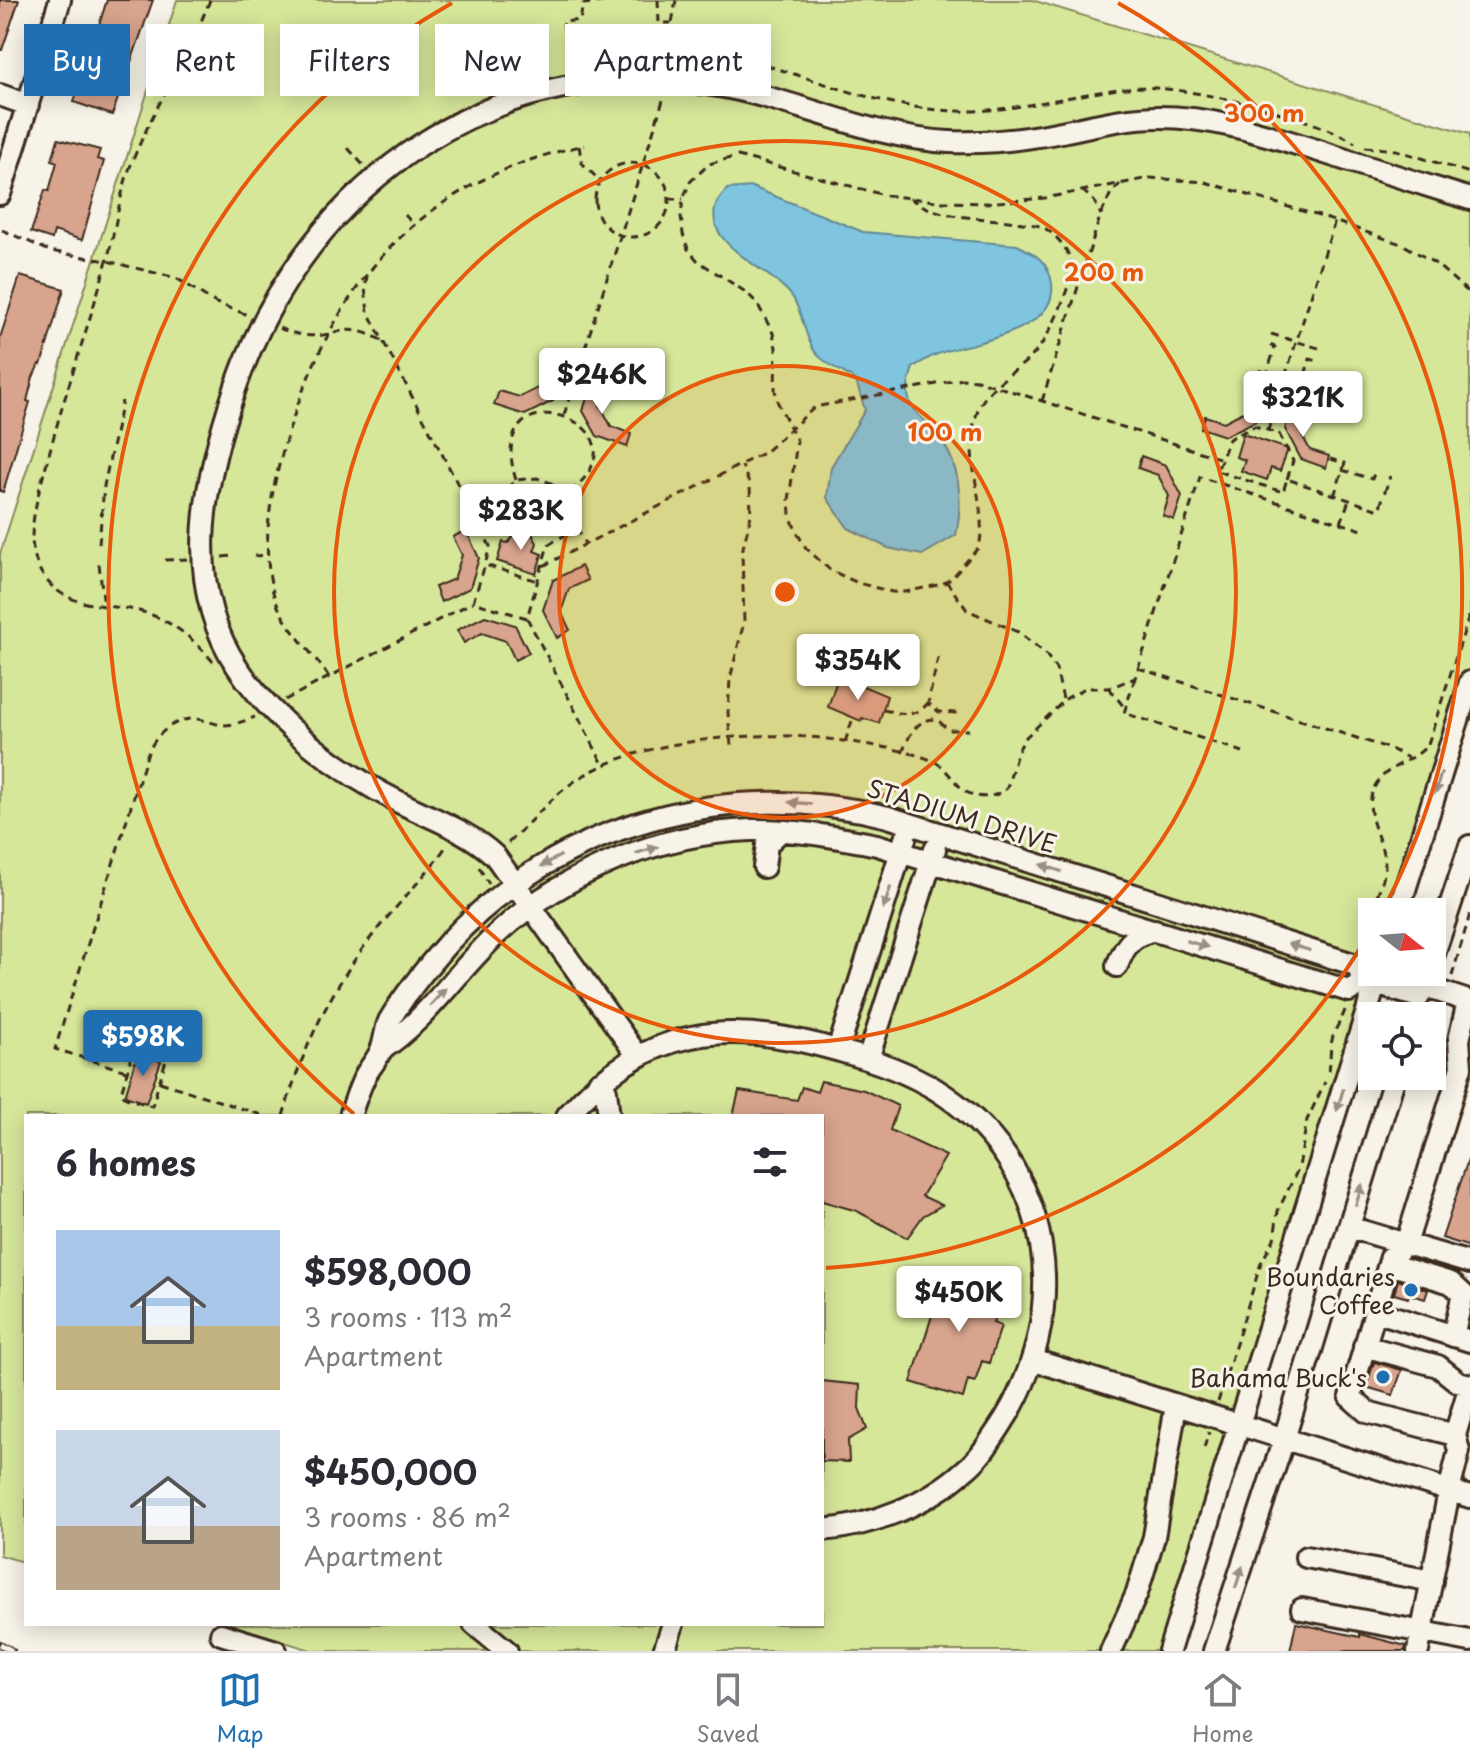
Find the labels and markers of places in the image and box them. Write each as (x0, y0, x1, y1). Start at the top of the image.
pin: $246K (546, 348, 658, 416)
pin: $321K (1247, 371, 1359, 439)
pin: $283K (465, 484, 577, 552)
centre of rings (771, 578, 799, 606)
pin: $354K (802, 634, 914, 702)
pin: $598K (87, 1010, 199, 1078)
place label: Boundaries Coffee (1266, 1258, 1395, 1322)
pin: $450K (903, 1266, 1015, 1334)
marker: Boundaries Coffee (1402, 1281, 1420, 1299)
place label: Bahama Buck's (1190, 1359, 1367, 1395)
marker: Bahama Buck's (1374, 1368, 1392, 1386)

